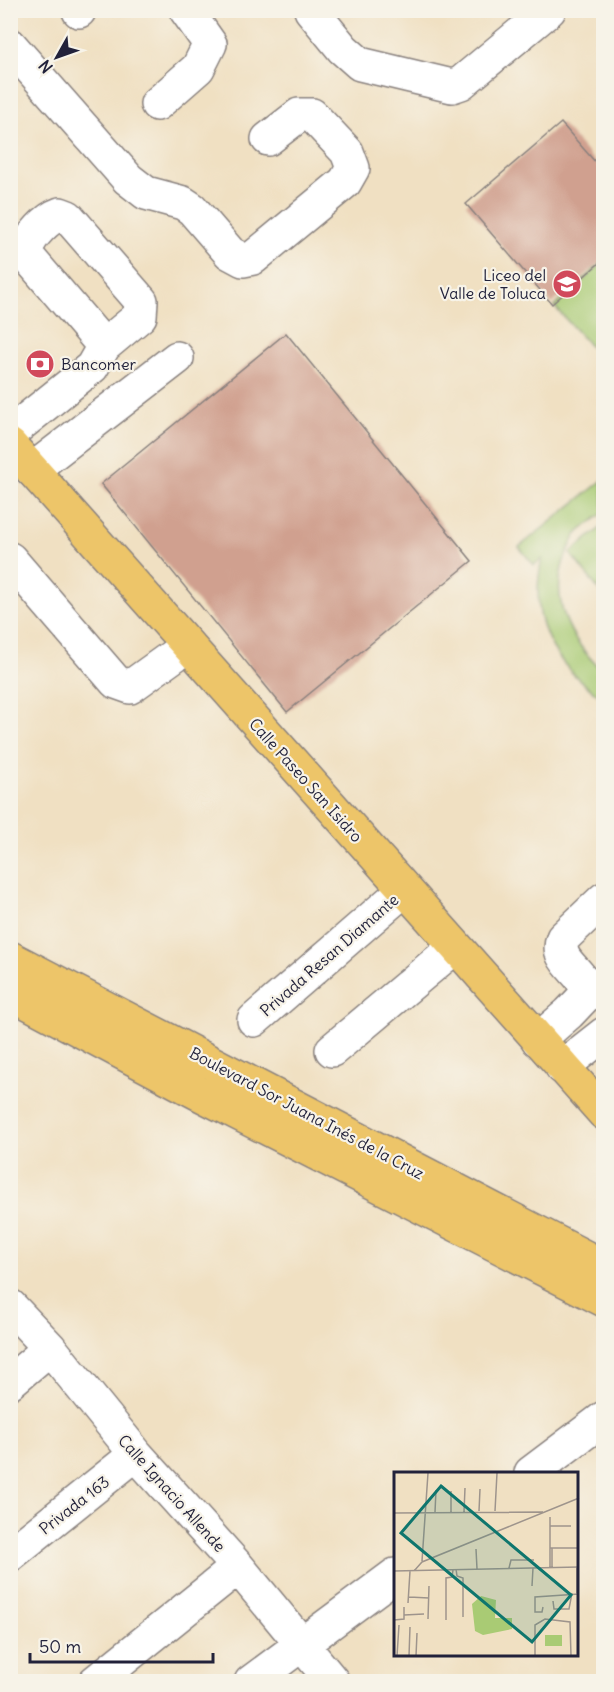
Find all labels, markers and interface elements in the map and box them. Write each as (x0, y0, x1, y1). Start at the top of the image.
north arrow (27, 27, 87, 87)
text: N (34, 56, 57, 77)
place label: Liceo del Valle de Toluca (440, 265, 546, 303)
school or university icon: Liceo del Valle de Toluca (551, 268, 583, 300)
bank icon: Bancomer (24, 348, 56, 380)
place label: Bancomer (61, 354, 137, 374)
street label: Calle Paseo San Isidro (245, 714, 367, 846)
street label: Privada Resan Diamante (256, 889, 402, 1021)
street label: Boulevard Sor Juana Inés de la Cruz (186, 1043, 428, 1184)
street label: Calle Ignacio Allende (114, 1430, 230, 1556)
street label: Privada 163 (35, 1471, 113, 1539)
inset map (394, 1472, 578, 1656)
scale bar (30, 1626, 213, 1664)
text: 50 m (39, 1635, 81, 1658)

